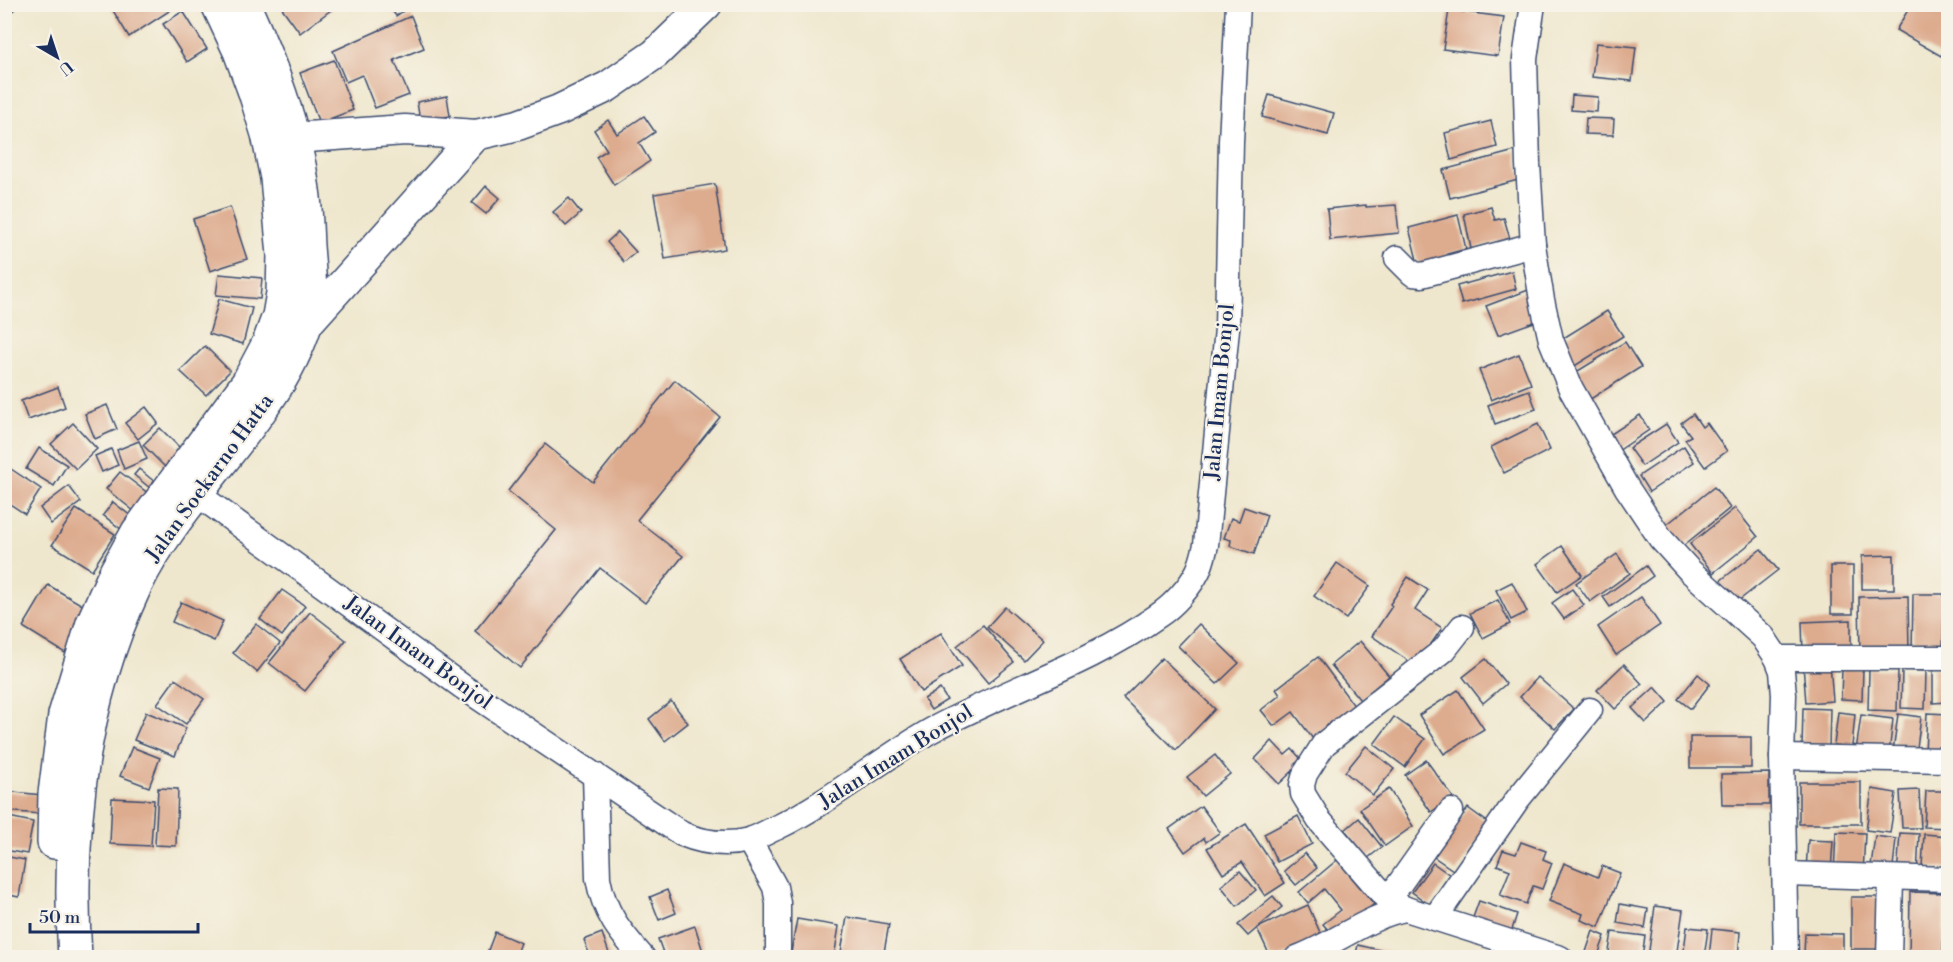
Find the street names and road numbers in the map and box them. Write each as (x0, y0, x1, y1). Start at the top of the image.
street label: Jalan Imam Bonjol (1199, 303, 1241, 482)
street label: Jalan Soekarno Hatta (140, 389, 280, 568)
street label: Jalan Imam Bonjol (338, 590, 497, 716)
street label: Jalan Imam Bonjol (813, 699, 978, 815)

